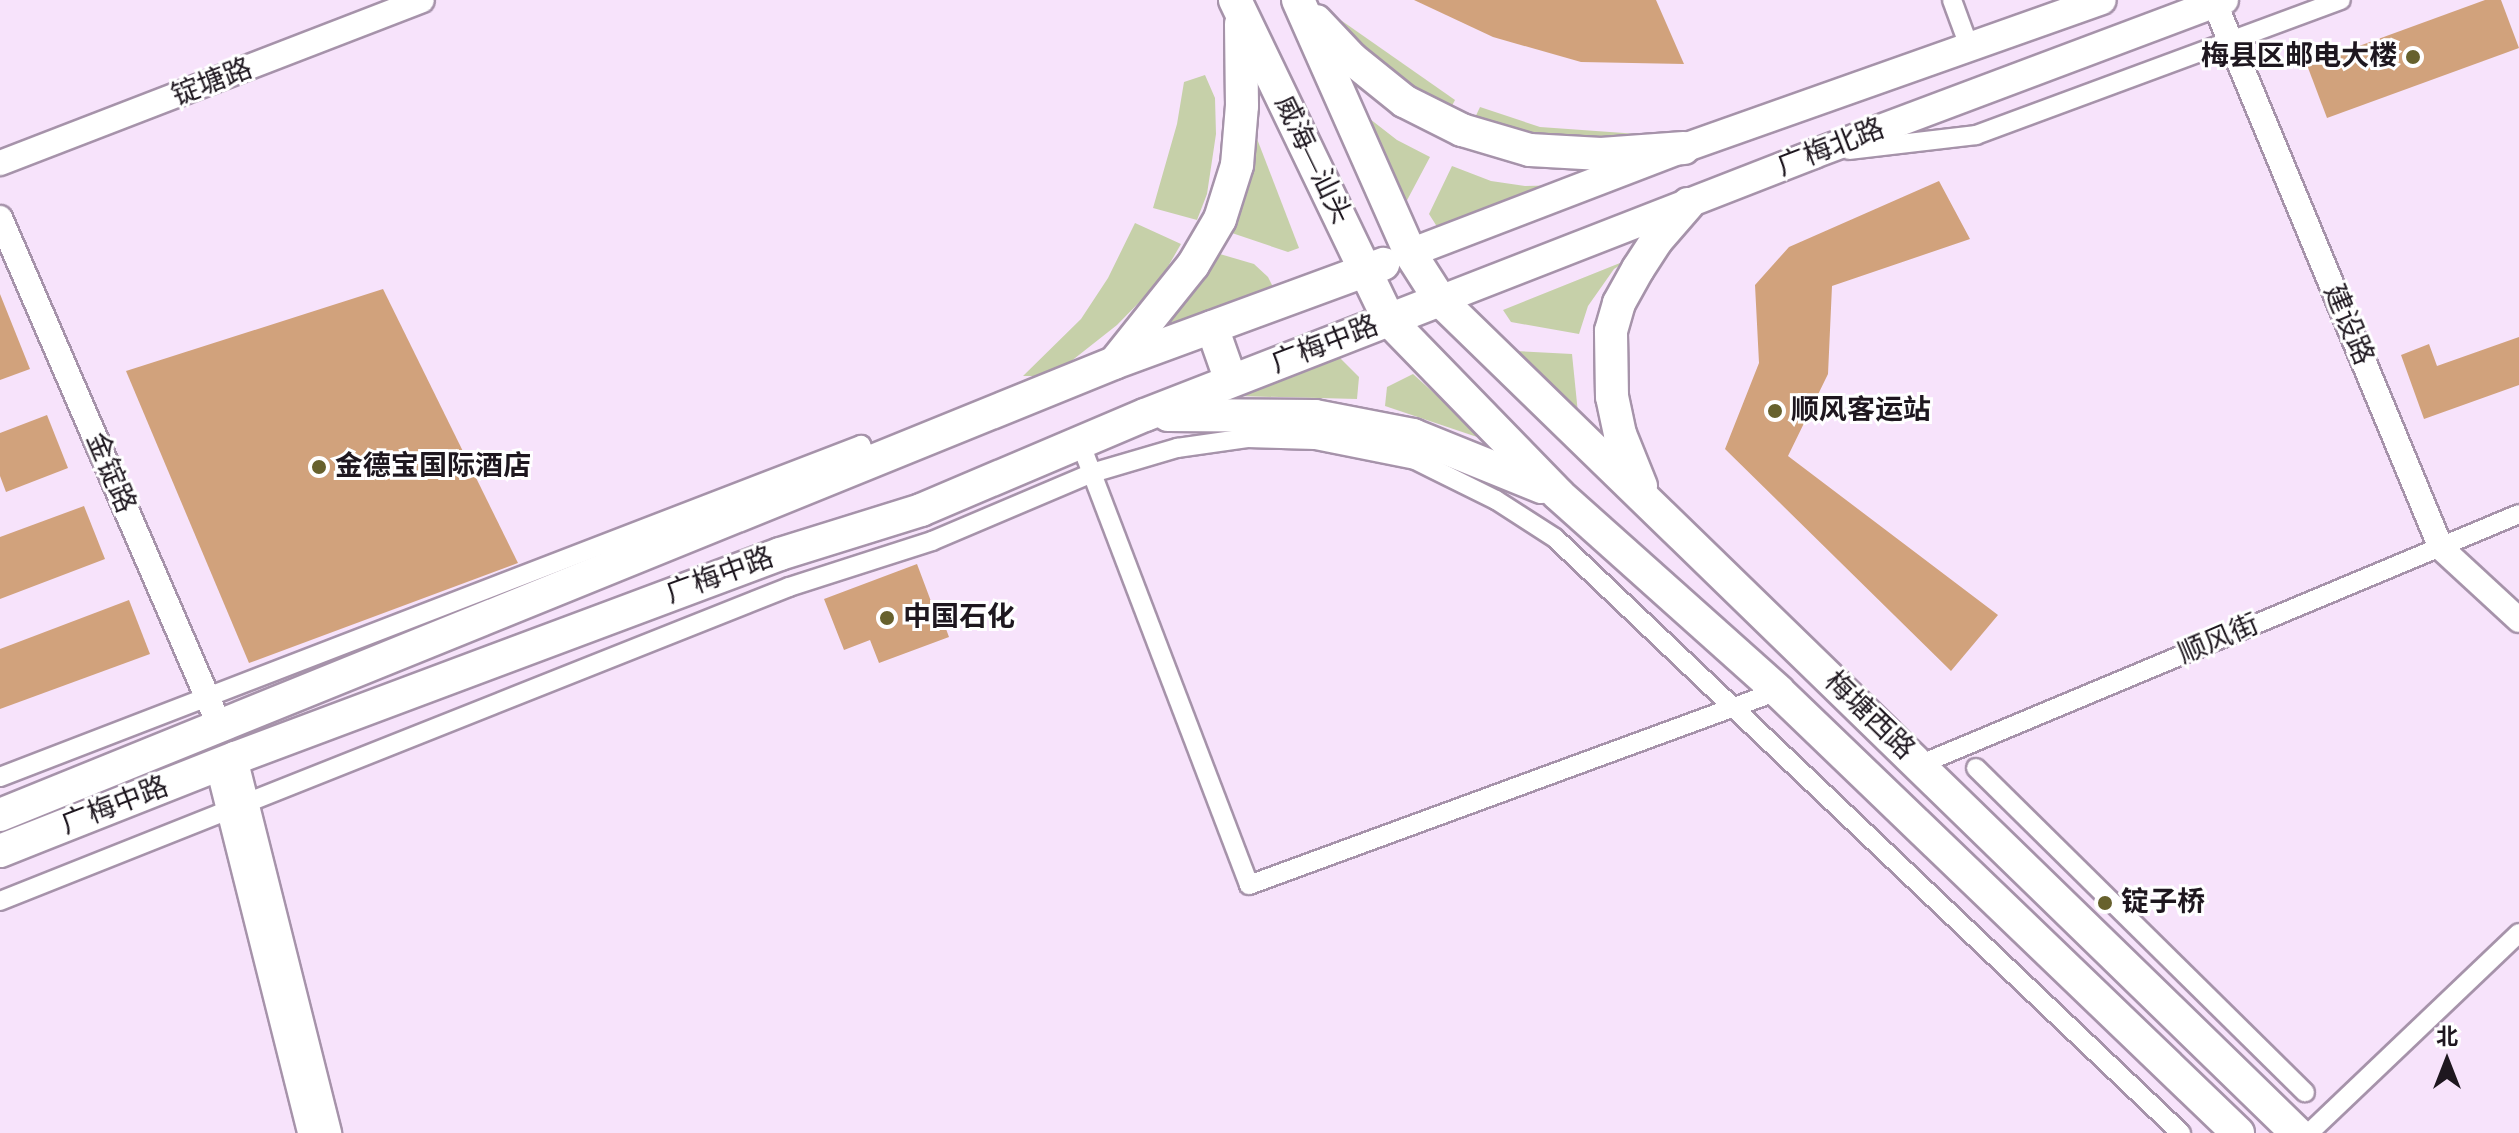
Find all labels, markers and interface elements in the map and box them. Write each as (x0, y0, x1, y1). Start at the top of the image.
place label: 梅县区邮电大楼 (2201, 40, 2397, 74)
marker: 梅县区邮电大楼 (2404, 48, 2422, 66)
street label: 锭塘路 (167, 52, 257, 114)
street label: 威海—汕头 (1267, 91, 1357, 229)
street label: 广梅北路 (1773, 112, 1889, 184)
street label: 建设路 (2316, 280, 2380, 370)
street label: 广梅中路 (1267, 309, 1383, 381)
place label: 顺风客运站 (1791, 394, 1931, 428)
marker: 顺风客运站 (1766, 402, 1784, 420)
street label: 金锭路 (78, 428, 142, 518)
place label: 金德宝国际酒店 (335, 450, 531, 484)
marker: 金德宝国际酒店 (310, 458, 328, 476)
street label: 广梅中路 (662, 541, 778, 611)
place label: 中国石化 (903, 601, 1015, 635)
street label: 顺风街 (2174, 608, 2264, 672)
marker: 中国石化 (878, 609, 896, 627)
street label: 梅塘西路 (1817, 665, 1921, 767)
street label: 广梅中路 (57, 770, 173, 842)
place label: 锭子桥 (2121, 886, 2205, 920)
marker: 锭子桥 (2096, 894, 2114, 912)
north arrow (2407, 1021, 2487, 1101)
text: 北 (2436, 1026, 2458, 1048)

